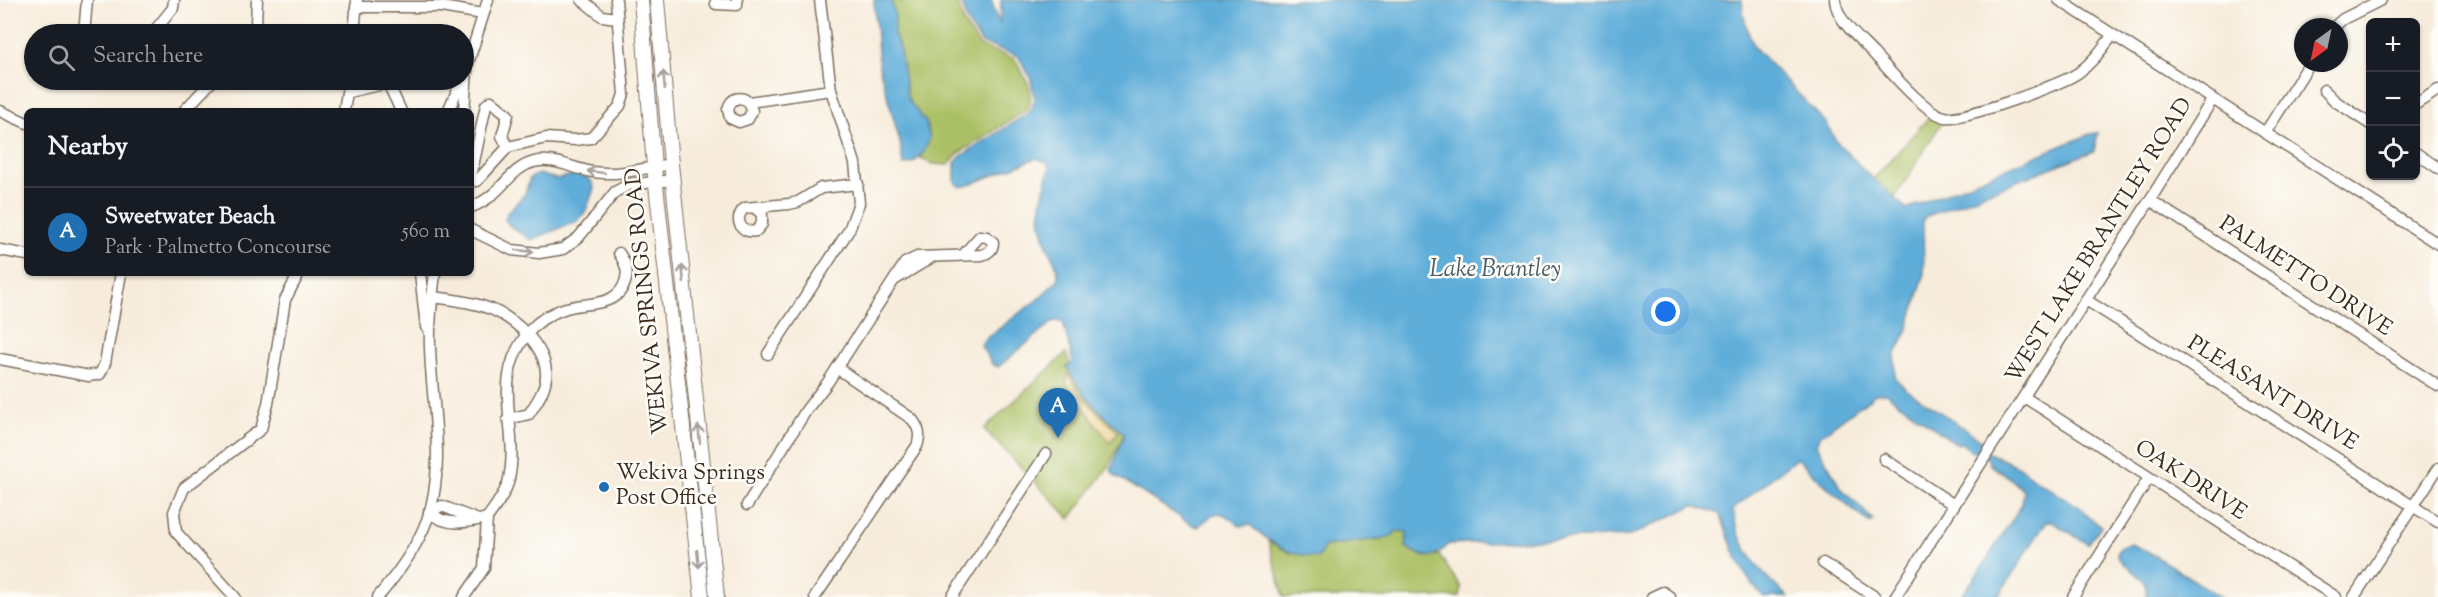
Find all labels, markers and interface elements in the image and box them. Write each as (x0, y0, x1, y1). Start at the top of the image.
north arrow (2294, 18, 2348, 72)
map controls (2366, 18, 2420, 180)
button: + (2366, 18, 2420, 72)
search box (24, 24, 474, 90)
icon: search (45, 41, 78, 74)
text: Search here (93, 41, 203, 73)
one-way arrow (658, 70, 669, 90)
button: − (2366, 72, 2420, 126)
street label: WEST LAKE BRANTLEY ROAD (1999, 92, 2201, 390)
button: locate (2366, 126, 2420, 180)
text: Nearby (48, 129, 128, 166)
one-way arrow (587, 166, 607, 177)
street label: WEKIVA SPRINGS ROAD (618, 166, 678, 436)
text: Sweetwater Beach (105, 202, 276, 234)
street label: PALMETTO DRIVE (2212, 209, 2398, 345)
text: A (59, 218, 76, 247)
text: 560 m (402, 218, 450, 247)
text: Park · Palmetto Concourse (105, 234, 331, 263)
one-way arrow (514, 246, 534, 257)
water label: Lake Brantley (1429, 253, 1561, 287)
one-way arrow (677, 264, 688, 284)
your location (1651, 297, 1680, 326)
street label: PLEASANT DRIVE (2180, 328, 2364, 460)
pin: A (1038, 388, 1078, 438)
one-way arrow (694, 425, 705, 445)
street label: OAK DRIVE (2128, 433, 2252, 529)
place label: Wekiva Springs Post Office (616, 458, 765, 515)
marker: Wekiva Springs Post Office (597, 480, 611, 494)
one-way arrow (693, 549, 704, 569)

